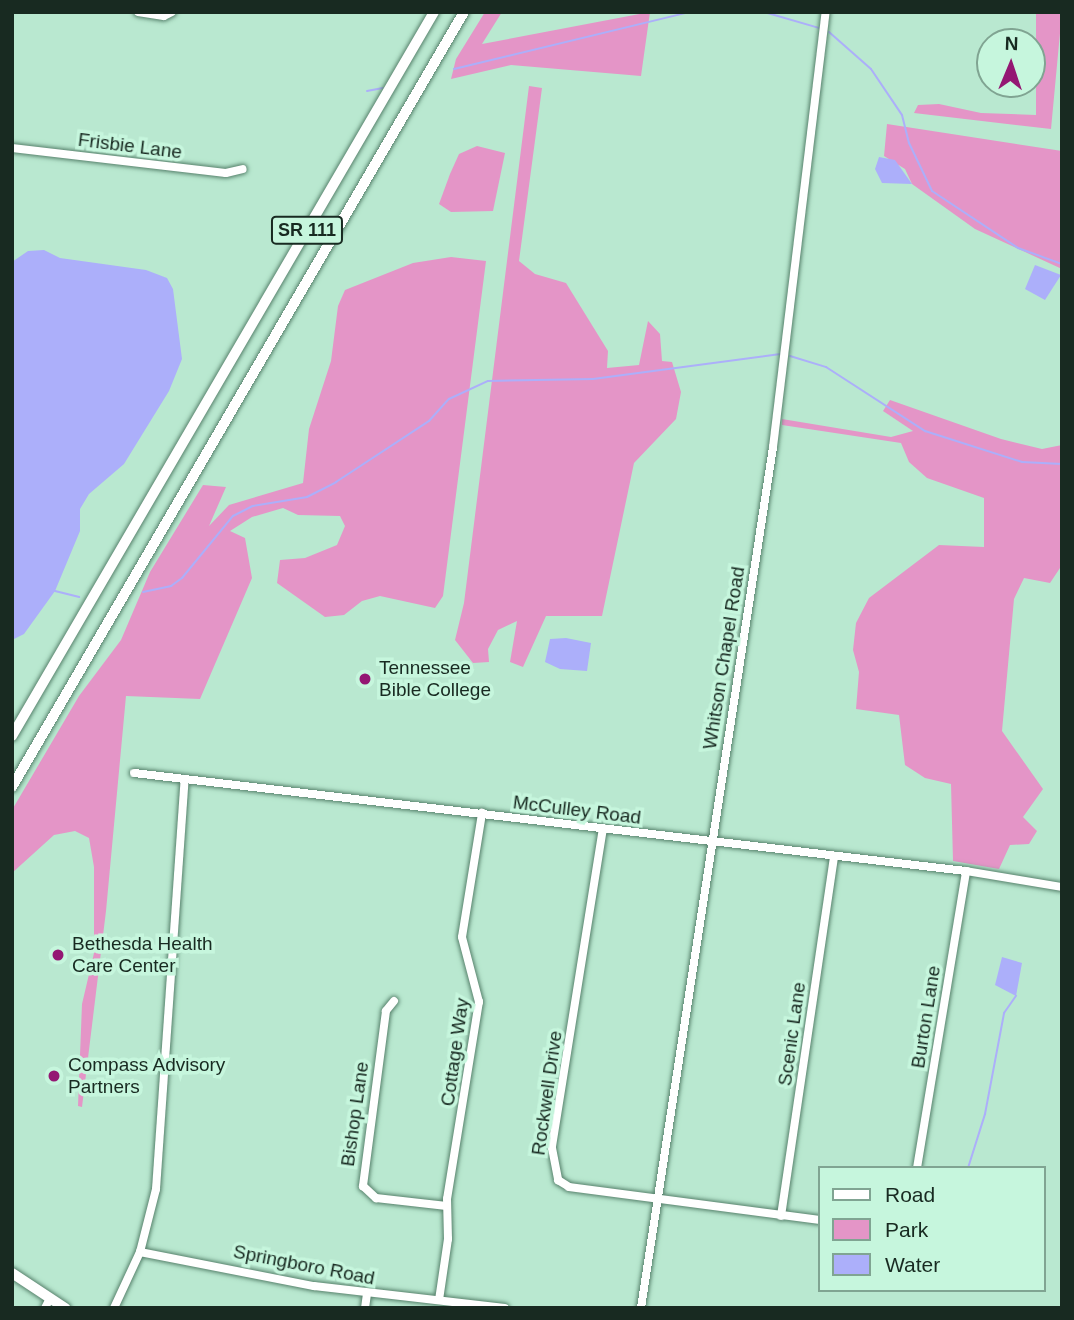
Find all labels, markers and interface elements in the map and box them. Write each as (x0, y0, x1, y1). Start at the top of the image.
north arrow (976, 28, 1046, 98)
text: N (1004, 33, 1019, 54)
street label: Frisbie Lane (77, 128, 183, 164)
road number: SR 111 (270, 215, 344, 244)
street label: Whitson Chapel Road (698, 565, 750, 751)
place label: Tennessee Bible College (379, 657, 491, 701)
marker: Tennessee Bible College (357, 671, 373, 687)
street label: McCulley Road (512, 791, 642, 829)
place label: Bethesda Health Care Center (72, 933, 212, 977)
marker: Bethesda Health Care Center (50, 947, 66, 963)
street label: Burton Lane (907, 964, 945, 1070)
street label: Scenic Lane (773, 981, 811, 1087)
street label: Cottage Way (436, 996, 474, 1108)
street label: Rockwell Drive (527, 1029, 567, 1157)
place label: Compass Advisory Partners (68, 1054, 226, 1098)
street label: Bishop Lane (336, 1060, 374, 1168)
marker: Compass Advisory Partners (46, 1068, 62, 1084)
legend (818, 1166, 1046, 1292)
text: Road (885, 1183, 935, 1206)
text: Park (885, 1218, 928, 1241)
street label: Springboro Road (231, 1240, 377, 1290)
text: Water (885, 1253, 940, 1276)

